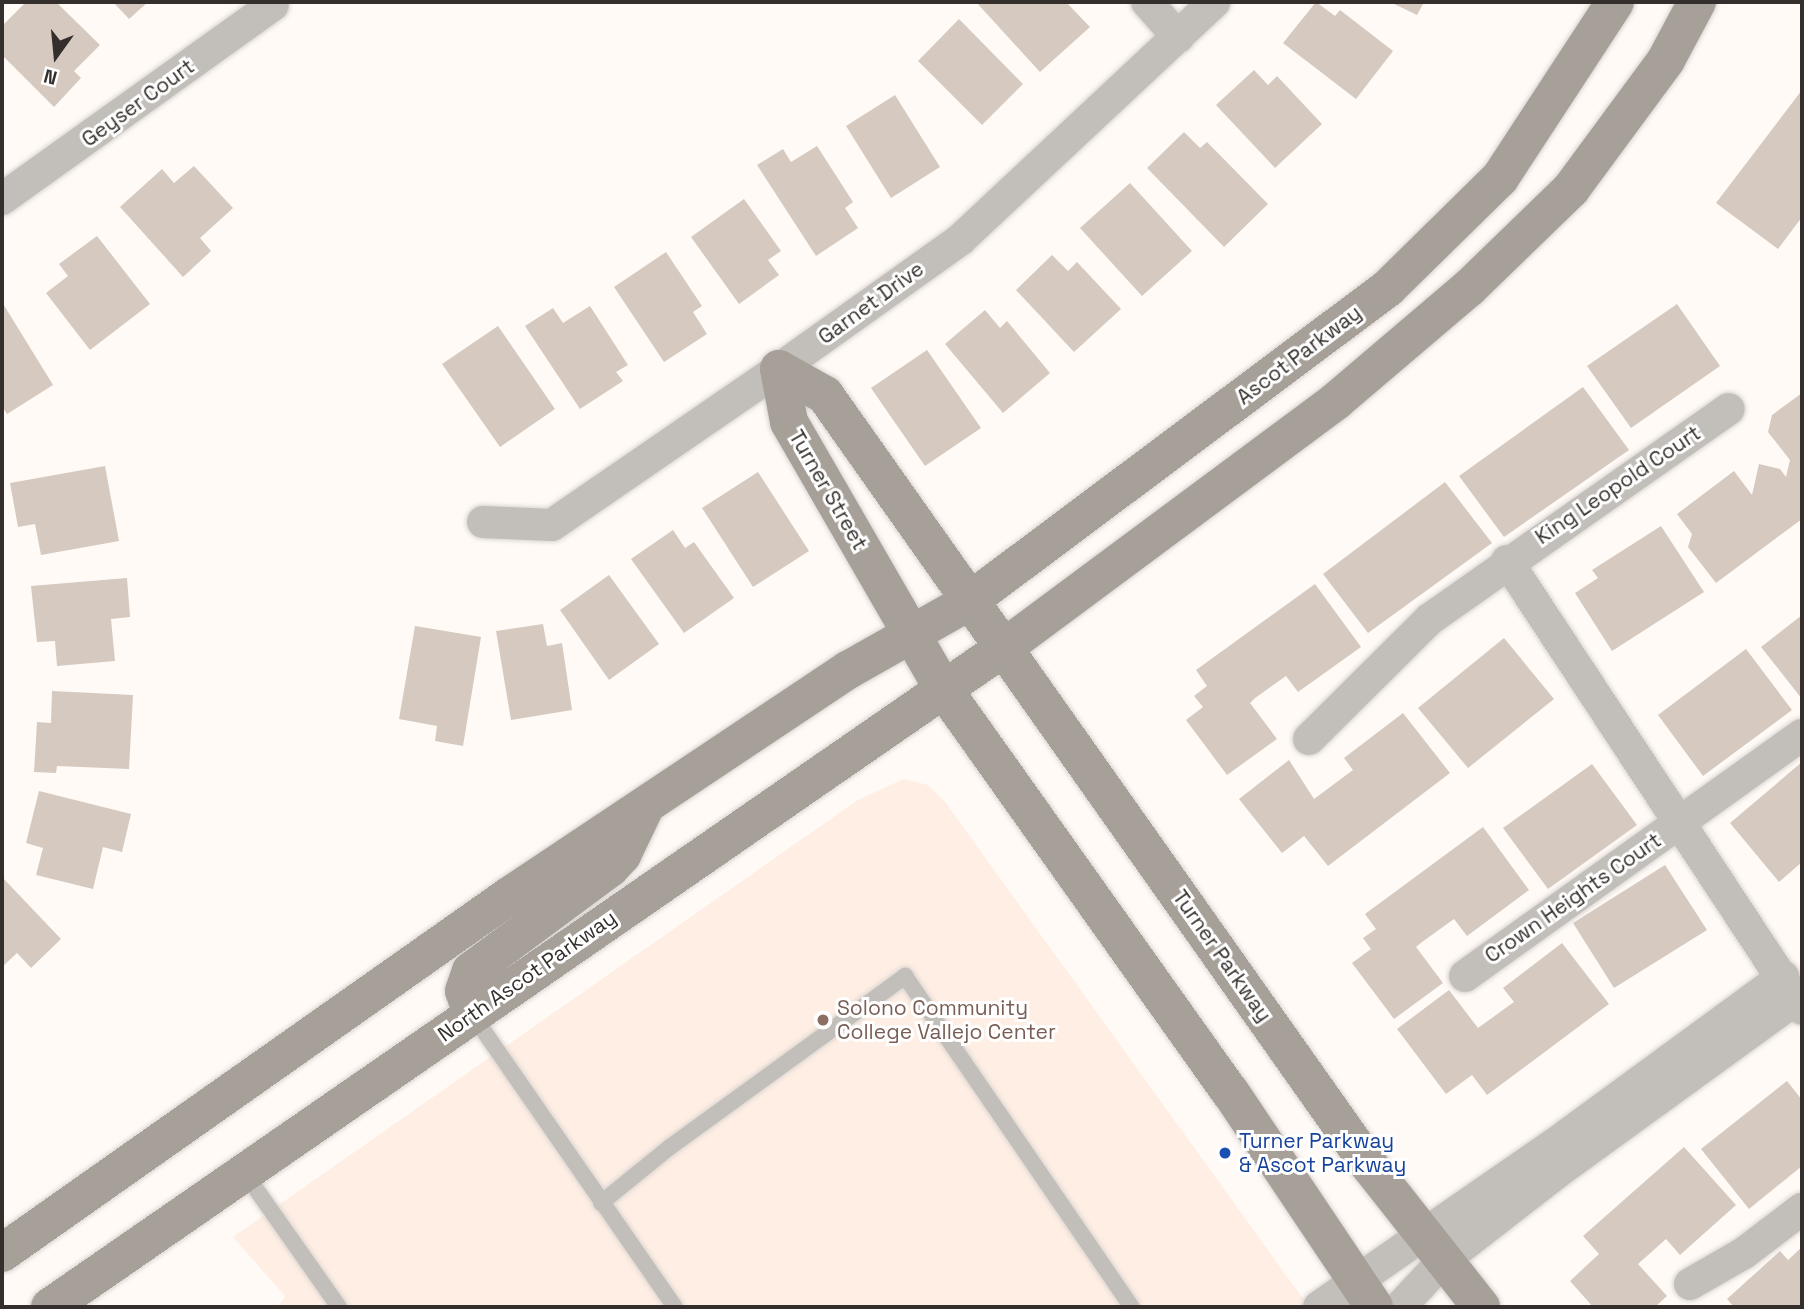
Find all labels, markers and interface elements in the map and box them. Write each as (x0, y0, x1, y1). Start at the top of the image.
north arrow (21, 21, 91, 91)
street label: Geyser Court (77, 54, 199, 152)
text: N (41, 63, 60, 90)
street label: Garnet Drive (813, 256, 929, 350)
street label: Ascot Parkway (1232, 300, 1366, 410)
street label: King Leopold Court (1531, 420, 1705, 550)
street label: Turner Street (784, 426, 872, 554)
street label: Crown Heights Court (1480, 828, 1666, 968)
street label: Turner Parkway (1167, 885, 1277, 1027)
street label: North Ascot Parkway (433, 905, 621, 1047)
place label: Solono Community College Vallejo Center (837, 995, 1056, 1045)
marker: Solono Community College Vallejo Center (815, 1012, 831, 1028)
place label: Turner Parkway & Ascot Parkway (1239, 1128, 1407, 1178)
marker: Turner Parkway & Ascot Parkway (1217, 1145, 1233, 1161)

